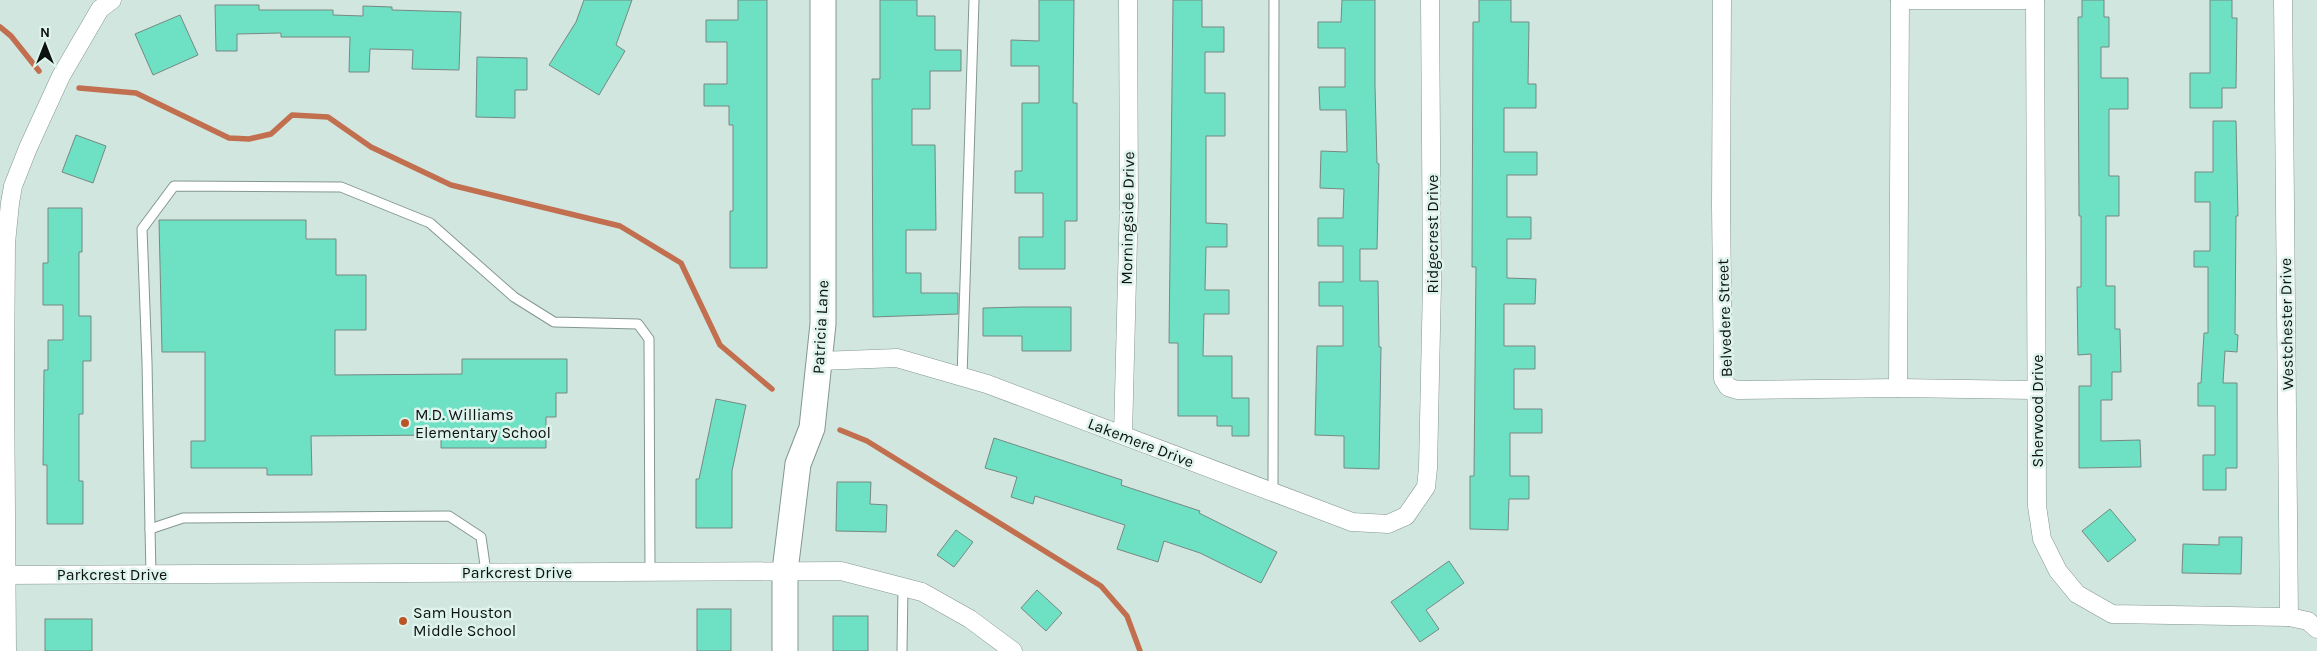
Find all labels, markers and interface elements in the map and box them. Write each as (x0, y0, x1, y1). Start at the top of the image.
north arrow (20, 20, 70, 70)
text: N (40, 24, 50, 41)
street label: Morningside Drive (1117, 151, 1138, 285)
street label: Ridgecrest Drive (1423, 174, 1442, 294)
street label: Westchester Drive (2276, 258, 2297, 390)
street label: Belvedere Street (1713, 259, 1736, 377)
street label: Patricia Lane (809, 280, 832, 374)
street label: Sherwood Drive (2028, 354, 2047, 468)
place label: M.D. Williams Elementary School (415, 405, 551, 442)
street label: Lakemere Drive (1085, 414, 1196, 471)
marker: M.D. Williams Elementary School (399, 417, 411, 429)
street label: Parkcrest Drive (462, 563, 572, 582)
street label: Parkcrest Drive (57, 565, 167, 584)
place label: Sam Houston Middle School (413, 603, 516, 640)
marker: Sam Houston Middle School (397, 615, 409, 627)

